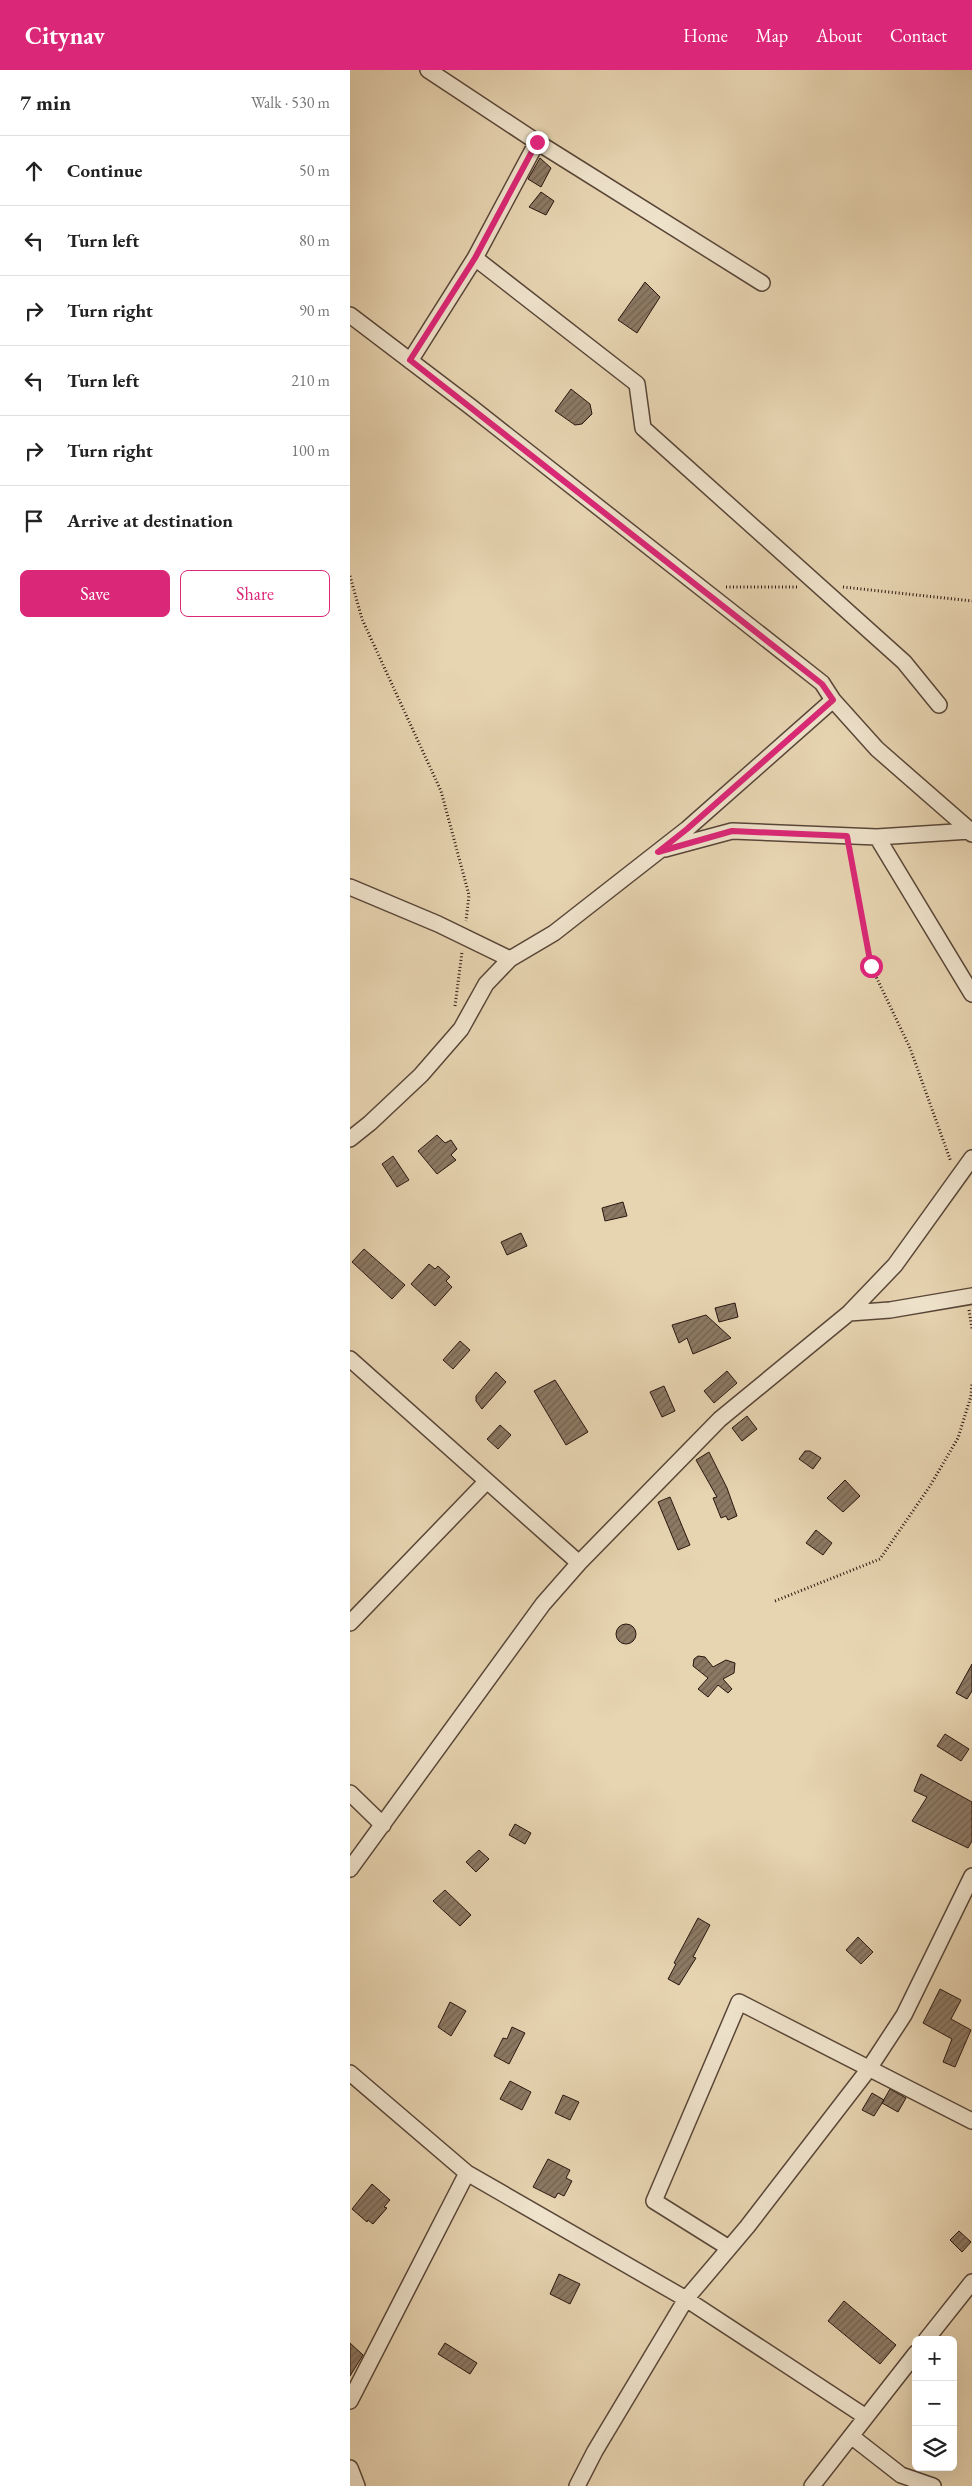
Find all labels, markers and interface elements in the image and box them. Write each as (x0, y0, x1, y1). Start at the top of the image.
text: Citynav (25, 20, 105, 51)
text: Home (683, 24, 728, 47)
text: Map (756, 24, 788, 47)
text: About (816, 24, 862, 47)
text: Contact (890, 24, 947, 47)
text: 7 min (20, 89, 71, 116)
text: Walk · 530 m (251, 92, 330, 113)
route end (526, 131, 549, 154)
icon: ahead (20, 157, 48, 185)
text: Continue (67, 158, 142, 183)
text: 50 m (299, 160, 330, 181)
icon: left (20, 227, 48, 255)
text: Turn left (67, 228, 139, 253)
text: 80 m (299, 230, 330, 251)
icon: right (20, 297, 48, 325)
text: Turn right (67, 298, 153, 323)
text: 90 m (299, 300, 330, 321)
icon: left (20, 367, 48, 395)
text: Turn left (67, 368, 139, 393)
text: 210 m (291, 370, 330, 391)
icon: right (20, 437, 48, 465)
text: Turn right (67, 438, 153, 463)
text: 100 m (291, 440, 330, 461)
icon: arrive (20, 507, 48, 535)
text: Arrive at destination (67, 508, 233, 533)
button: Save (20, 570, 170, 617)
button: Share (180, 570, 330, 617)
route start (860, 955, 883, 978)
map controls (912, 2336, 957, 2471)
button: + (912, 2336, 957, 2381)
button: − (912, 2381, 957, 2426)
button: layers (912, 2426, 957, 2471)

